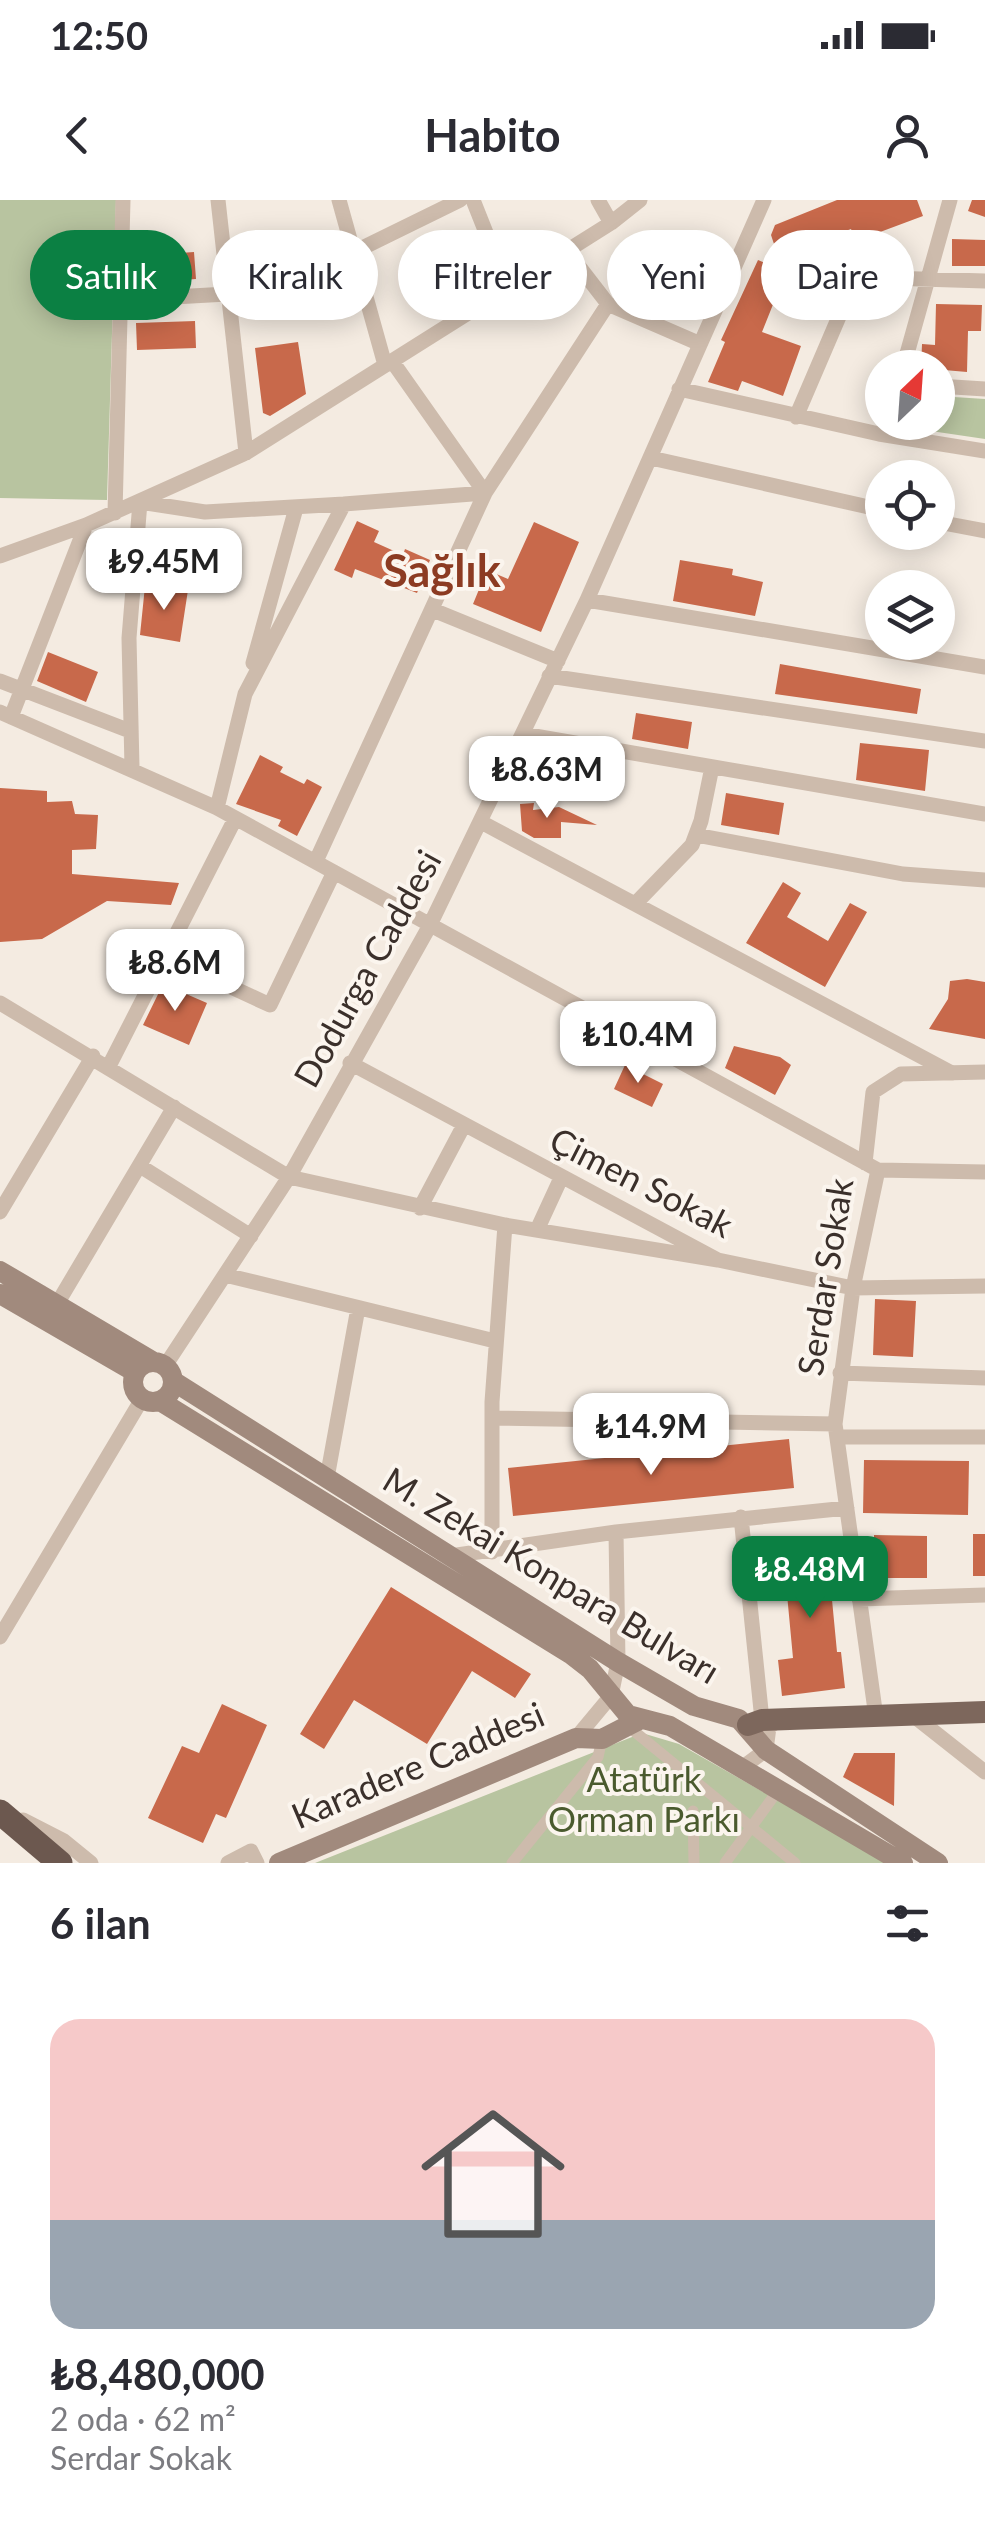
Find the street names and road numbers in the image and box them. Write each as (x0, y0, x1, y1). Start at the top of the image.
street label: Dodurga Caddesi (284, 842, 449, 1094)
street label: Çimen Sokak (544, 1117, 740, 1245)
street label: Serdar Sokak (788, 1175, 860, 1378)
street label: M. Zekai Konpara Bulvarı (377, 1457, 728, 1691)
street label: Karadere Caddesi (285, 1692, 550, 1836)

